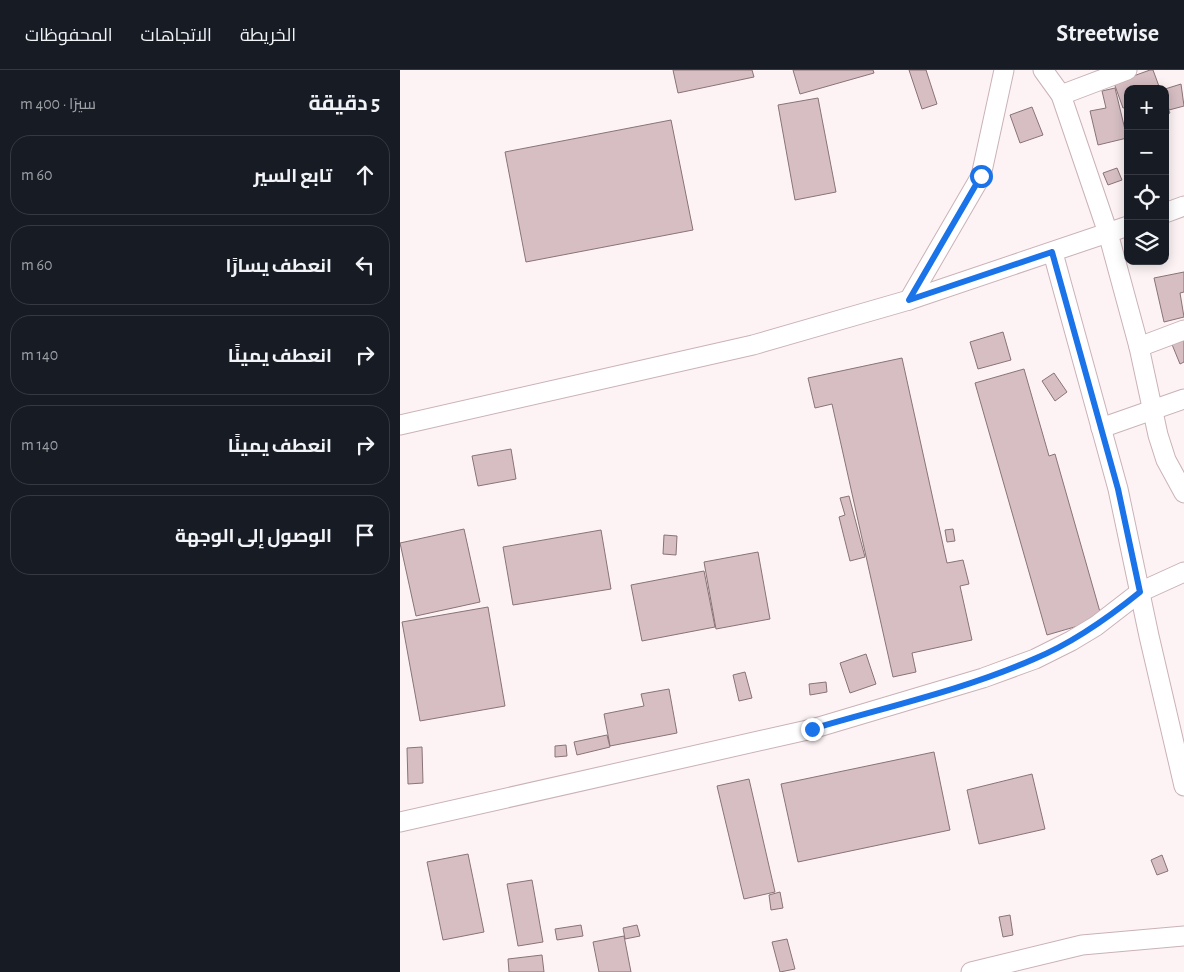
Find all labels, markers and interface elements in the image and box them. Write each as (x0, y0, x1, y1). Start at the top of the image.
text: Streetwise (1056, 22, 1159, 46)
text: المحفوظات (25, 27, 113, 45)
text: الاتجاهات (141, 27, 212, 45)
text: الخريطة (240, 27, 296, 45)
map controls (1124, 85, 1169, 265)
button: + (1124, 85, 1169, 130)
text: 5 دقيقة (308, 93, 380, 114)
text: سيرًا · 400 m (20, 96, 96, 112)
button: − (1124, 130, 1169, 175)
icon: ahead (351, 161, 379, 189)
route start (970, 165, 993, 188)
text: 60 m (21, 167, 52, 183)
text: تابع السير (254, 167, 332, 186)
button: locate (1124, 175, 1169, 220)
button: layers (1124, 220, 1169, 265)
icon: left (351, 251, 379, 279)
text: 60 m (21, 257, 52, 273)
text: انعطف يسارًا (226, 257, 332, 276)
icon: right (351, 341, 379, 369)
text: 140 m (21, 347, 58, 363)
text: انعطف يمينًا (228, 347, 332, 366)
icon: right (351, 431, 379, 459)
text: 140 m (21, 437, 58, 453)
text: انعطف يمينًا (228, 437, 332, 456)
icon: arrive (351, 521, 379, 549)
text: الوصول إلى الوجهة (175, 527, 332, 546)
route end (801, 718, 824, 741)

